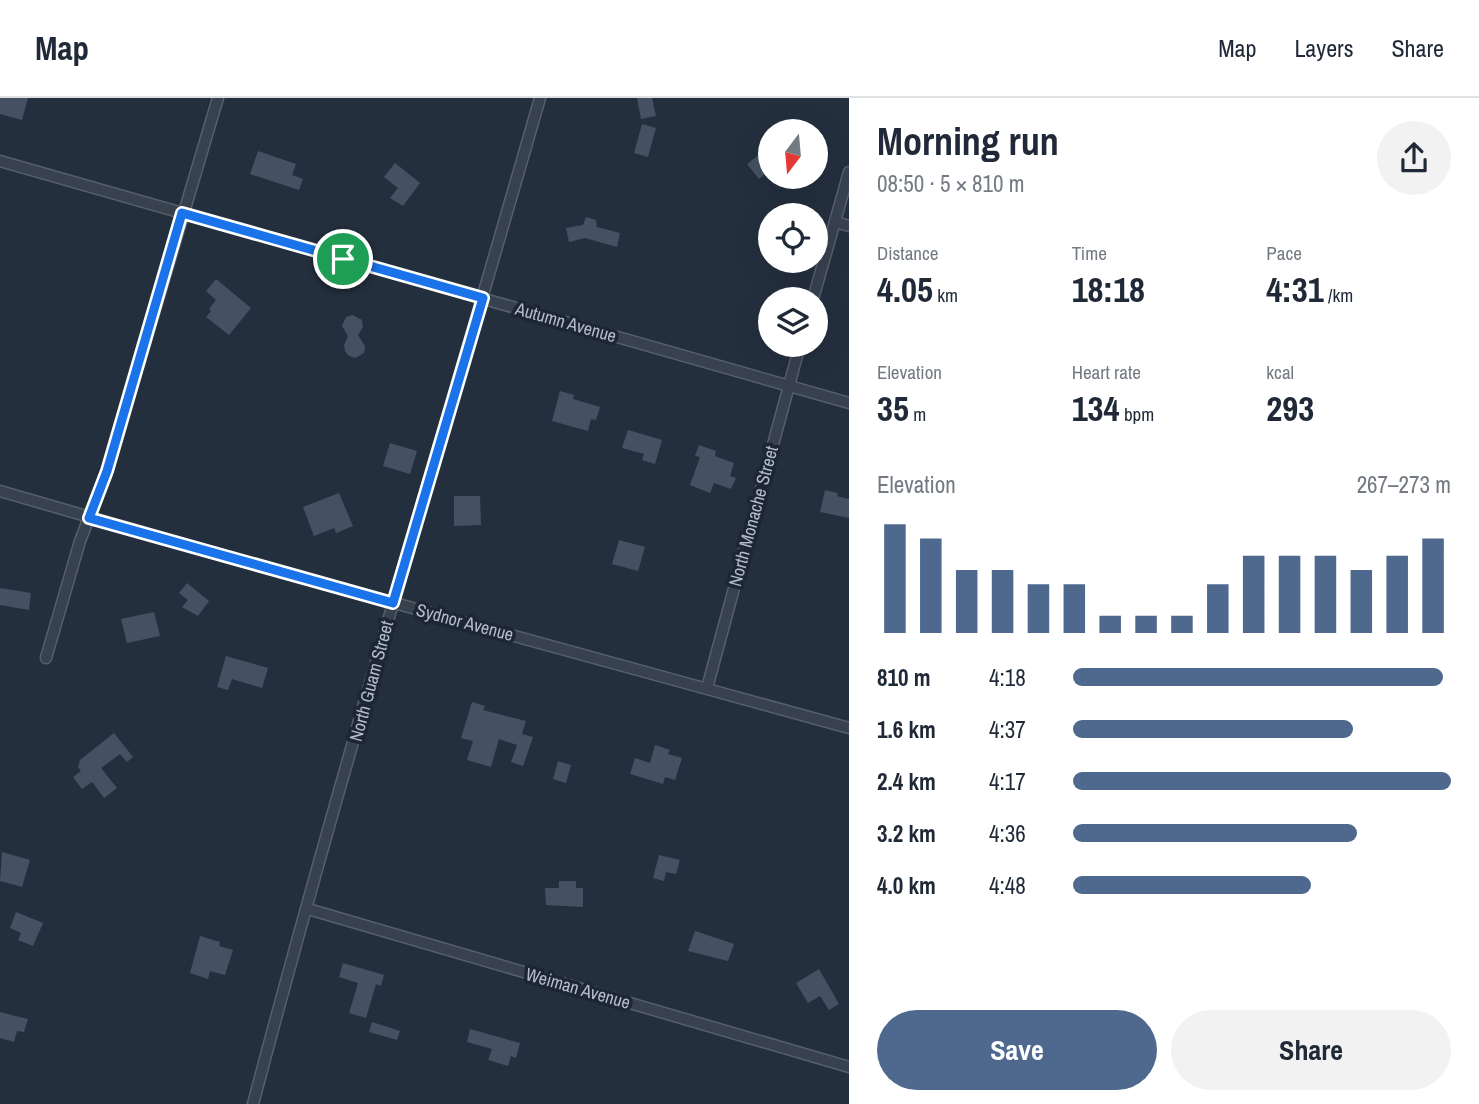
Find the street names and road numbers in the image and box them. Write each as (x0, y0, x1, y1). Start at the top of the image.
street label: Autumn Avenue (512, 295, 619, 348)
street label: North Monache Street (722, 443, 784, 589)
street label: Sydnor Avenue (414, 597, 516, 647)
street label: North Guam Street (343, 618, 399, 744)
street label: Weiman Avenue (523, 961, 633, 1015)

